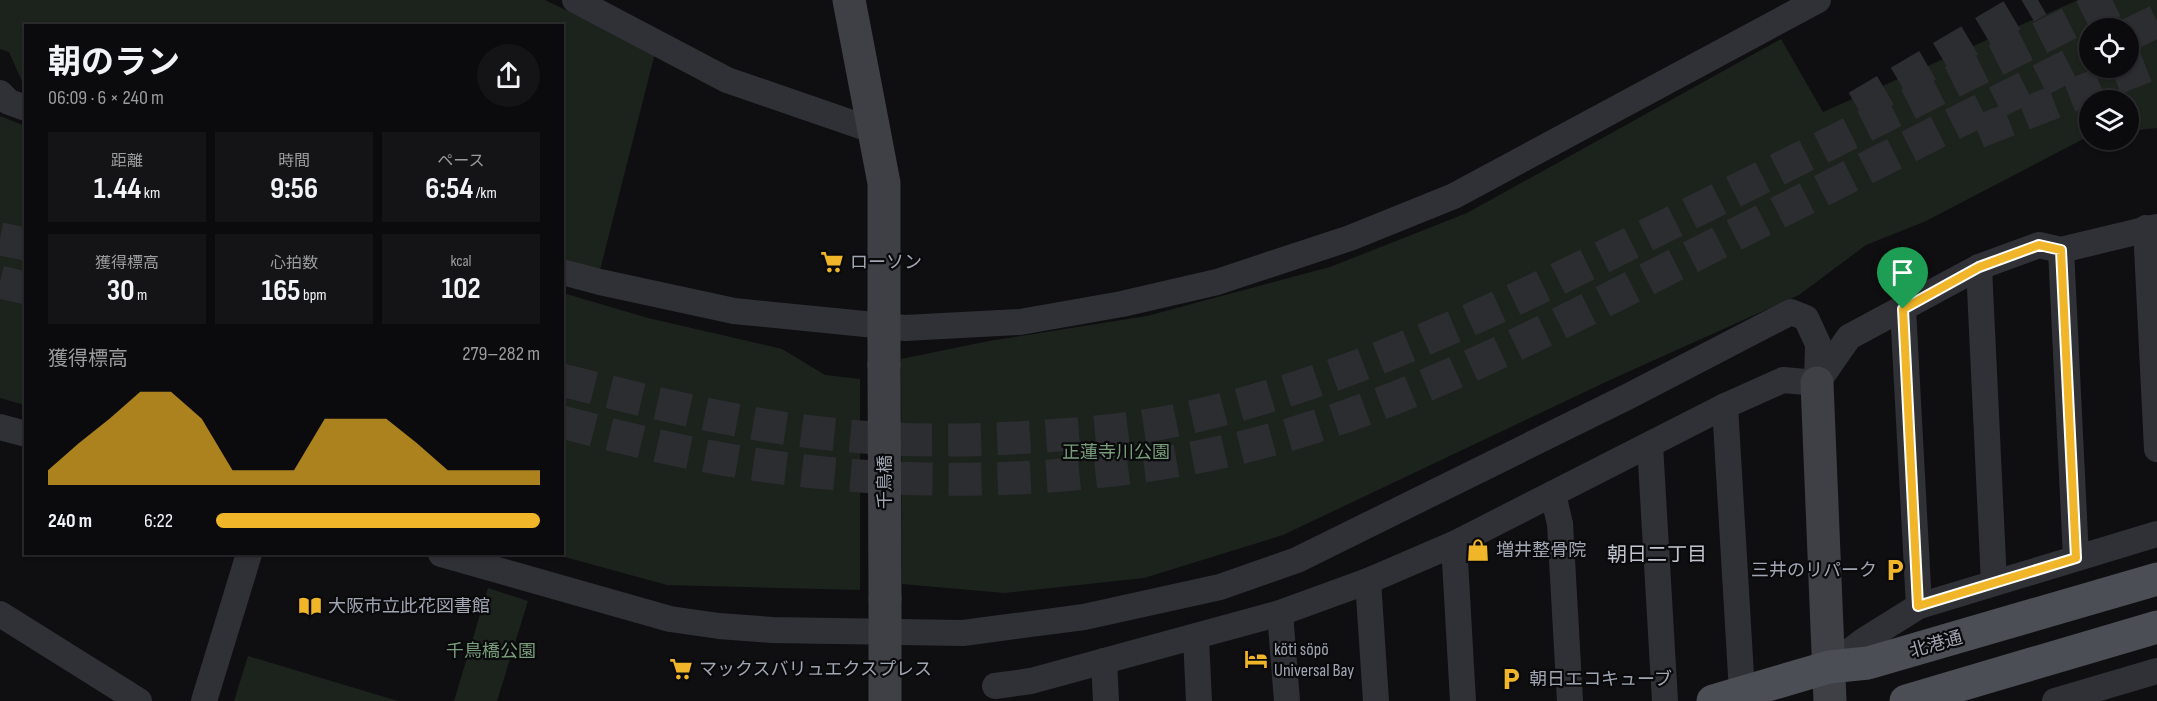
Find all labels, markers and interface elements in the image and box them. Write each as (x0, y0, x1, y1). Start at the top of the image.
map controls (2079, 18, 2139, 150)
button: locate (2079, 18, 2139, 78)
text: 朝のラン (48, 43, 180, 83)
button: share (477, 44, 540, 107)
text: 06:09 · 6 × 240 m (48, 86, 164, 110)
button: layers (2079, 90, 2139, 150)
text: 距離 (111, 152, 143, 171)
text: 時間 (278, 152, 310, 171)
text: ペース (437, 152, 485, 171)
text: 1.44 (94, 171, 141, 207)
text: 9:56 (270, 171, 318, 207)
text: 6:54 (425, 171, 473, 207)
text: km (141, 184, 160, 203)
text: /km (473, 184, 497, 203)
pin (1877, 247, 1928, 309)
supermarket icon: ローソン (819, 249, 845, 275)
text: kcal (450, 252, 472, 271)
place label: ローソン (850, 252, 922, 273)
text: 獲得標高 (95, 254, 159, 273)
text: 心拍数 (270, 254, 318, 273)
icon: arrive (1886, 256, 1919, 289)
text: 102 (441, 271, 481, 307)
text: 30 (107, 273, 134, 309)
text: 165 (261, 273, 300, 309)
text: m (134, 286, 147, 305)
text: bpm (300, 286, 327, 305)
text: 279–282 m (462, 342, 540, 366)
text: 獲得標高 (48, 347, 128, 371)
park label: 正蓮寺川公園 (1062, 442, 1170, 463)
street label: 千鳥橋 (875, 455, 896, 509)
text: 240 m (48, 509, 92, 533)
text: 6:22 (144, 509, 173, 533)
shop icon: 増井整骨院 (1465, 537, 1491, 563)
place label: 増井整骨院 (1496, 540, 1586, 561)
district label: 朝日二丁目 (1607, 543, 1707, 567)
parking icon: 三井のリパーク (1882, 557, 1908, 583)
place label: 三井のリパーク (1751, 560, 1877, 581)
library icon: 大阪市立此花図書館 (297, 593, 323, 619)
place label: 大阪市立此花図書館 (328, 596, 490, 617)
street label: 北港通 (1907, 627, 1965, 662)
place label: köti söpö Universal Bay (1274, 639, 1354, 681)
park label: 千鳥橋公園 (446, 641, 536, 662)
hotel icon: köti söpö Universal Bay (1243, 646, 1269, 672)
supermarket icon: マックスバリュエクスプレス (668, 656, 694, 682)
place label: マックスバリュエクスプレス (699, 659, 932, 680)
parking icon: 朝日エコキューブ (1498, 666, 1524, 692)
place label: 朝日エコキューブ (1529, 669, 1672, 690)

